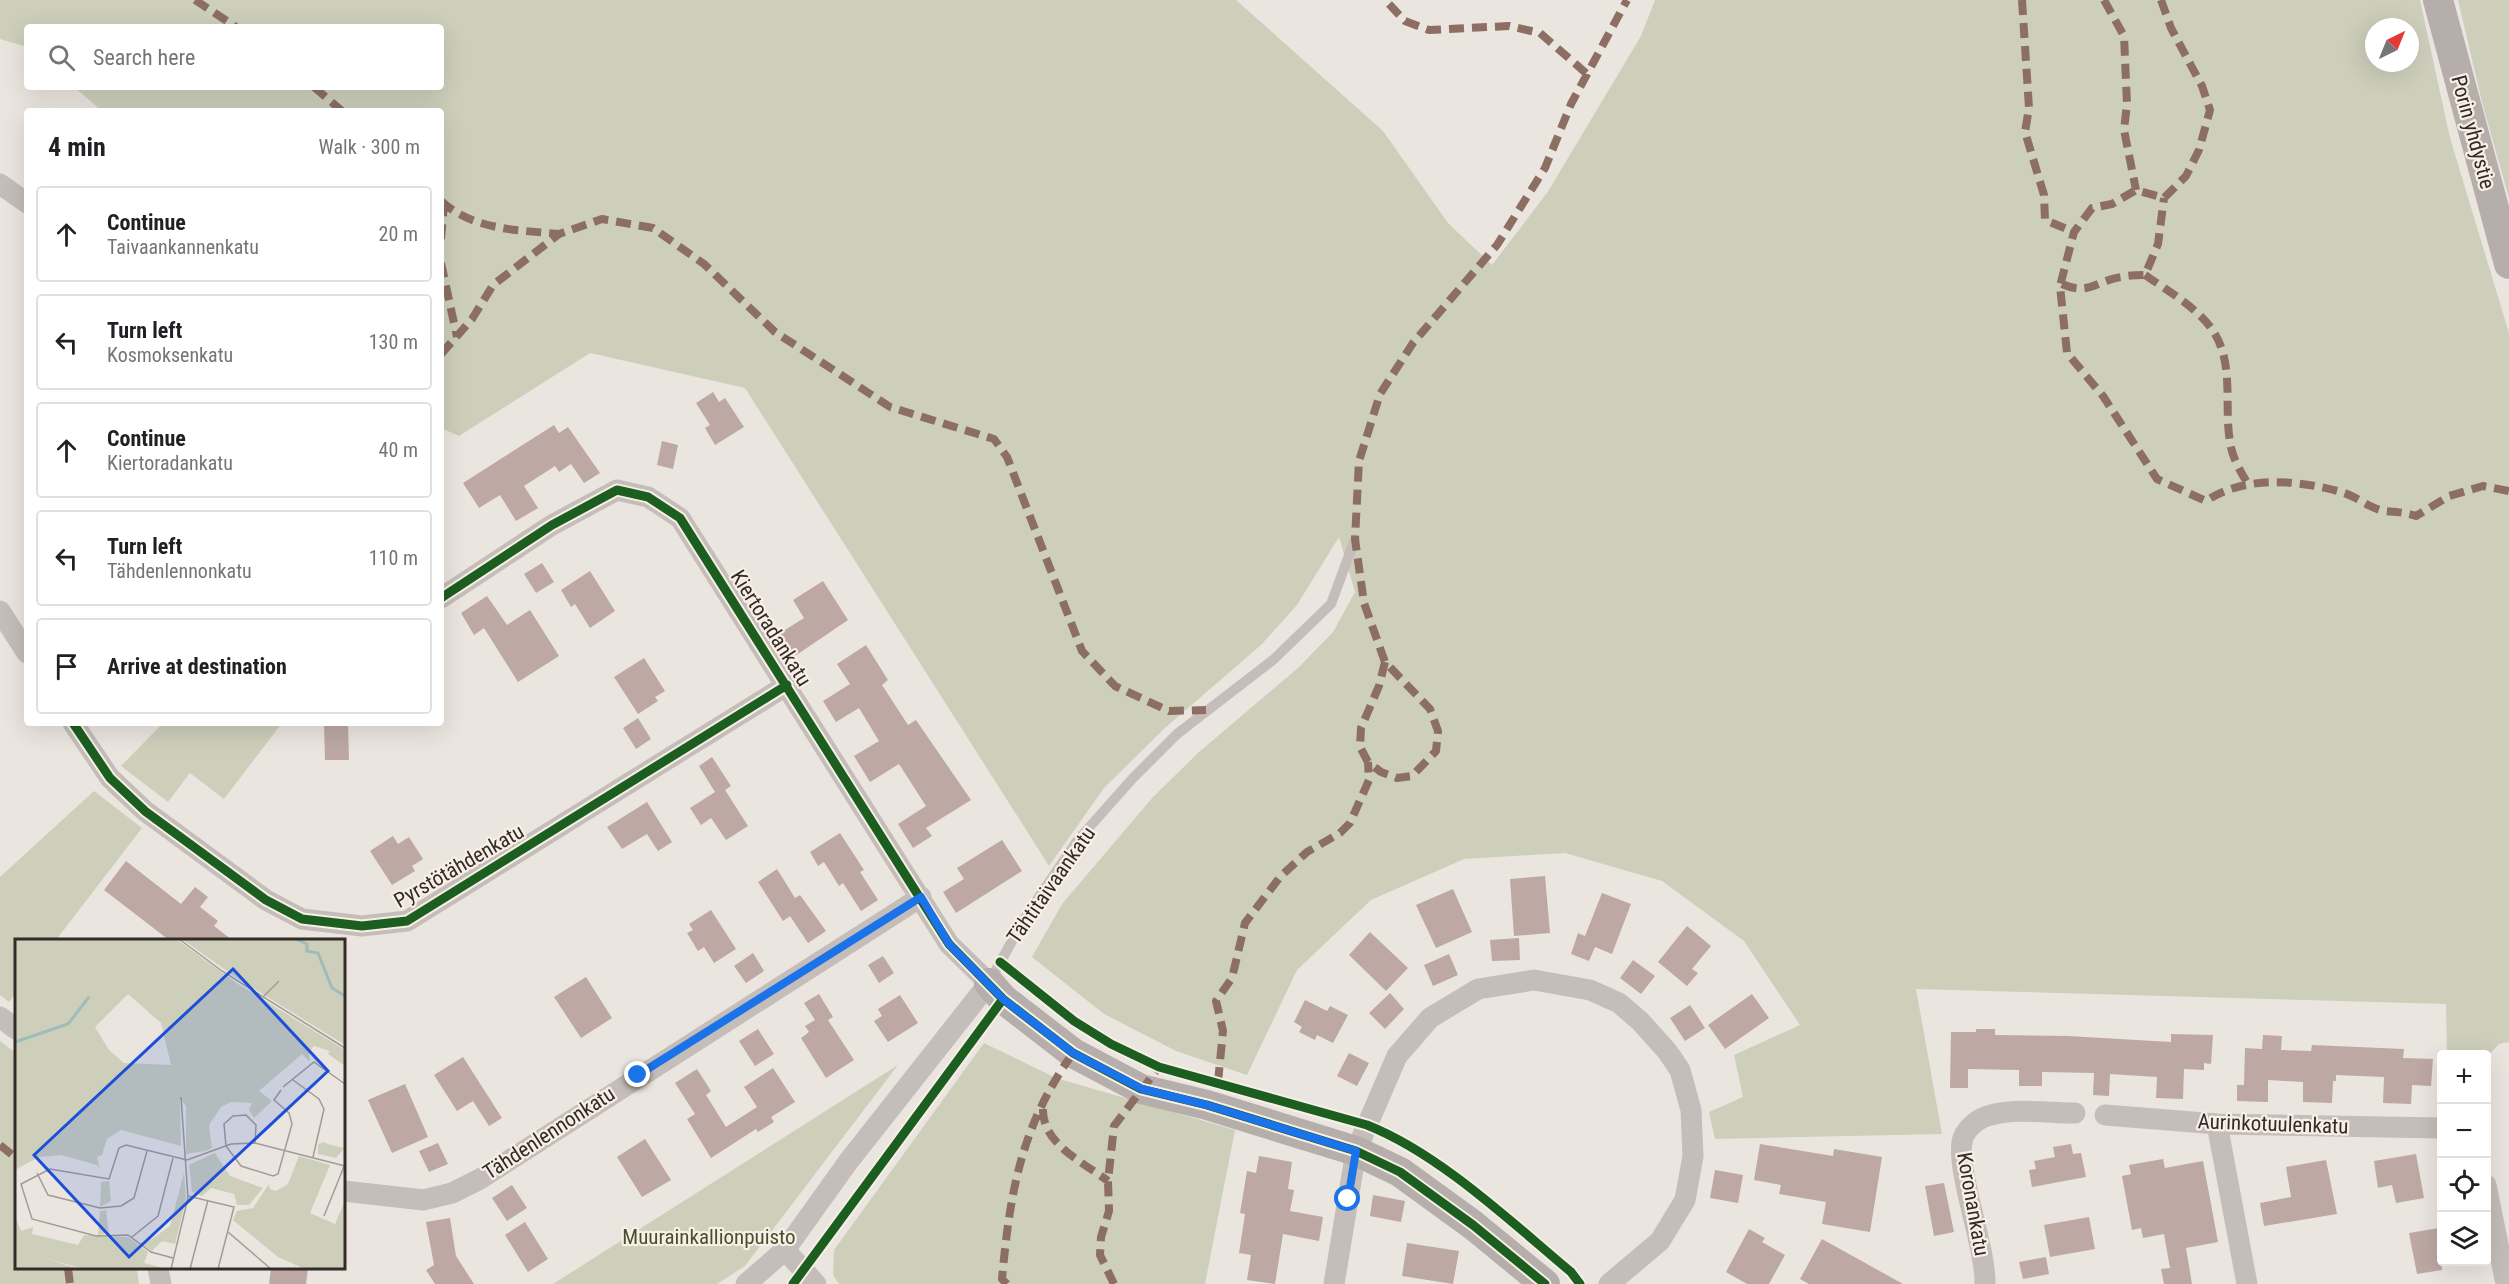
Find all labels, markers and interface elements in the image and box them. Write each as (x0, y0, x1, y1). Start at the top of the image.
north arrow (2365, 18, 2419, 72)
search box (24, 24, 444, 90)
icon: search (45, 41, 78, 74)
text: Search here (93, 45, 195, 70)
street label: Porin yhdystie (2446, 73, 2500, 192)
text: 4 min (48, 132, 106, 162)
text: Walk · 300 m (319, 135, 420, 159)
text: Continue (107, 210, 186, 235)
icon: ahead (50, 218, 83, 251)
text: 20 m (379, 222, 418, 246)
text: Taivaankannenkatu (107, 235, 259, 259)
text: Turn left (107, 318, 182, 343)
icon: left (50, 326, 83, 359)
text: 130 m (369, 330, 418, 354)
text: Kosmoksenkatu (107, 343, 233, 367)
text: Continue (107, 426, 186, 451)
icon: ahead (50, 434, 83, 467)
text: 40 m (379, 438, 418, 462)
text: Kiertoradankatu (107, 451, 233, 475)
text: Turn left (107, 534, 182, 559)
icon: left (50, 542, 83, 575)
text: 110 m (369, 546, 418, 570)
text: Tähdenlennonkatu (107, 559, 252, 583)
street label: Kiertoradankatu (726, 566, 816, 690)
icon: arrive (50, 650, 83, 683)
text: Arrive at destination (107, 654, 287, 679)
street label: Pyrstötähdenkatu (390, 819, 528, 913)
street label: Tähtitaivaankatu (1002, 822, 1100, 948)
inset map (15, 939, 345, 1269)
map controls (2437, 1050, 2491, 1266)
button: + (2437, 1050, 2491, 1104)
route end (624, 1061, 650, 1087)
street label: Tähdenlennonkatu (479, 1082, 619, 1184)
button: − (2437, 1104, 2491, 1158)
street label: Aurinkotuulenkatu (2197, 1109, 2349, 1139)
street label: Koronankatu (1952, 1150, 1994, 1258)
button: locate (2437, 1158, 2491, 1212)
route start (1334, 1185, 1360, 1211)
button: layers (2437, 1212, 2491, 1266)
park label: Muurainkallionpuisto (622, 1225, 796, 1249)

